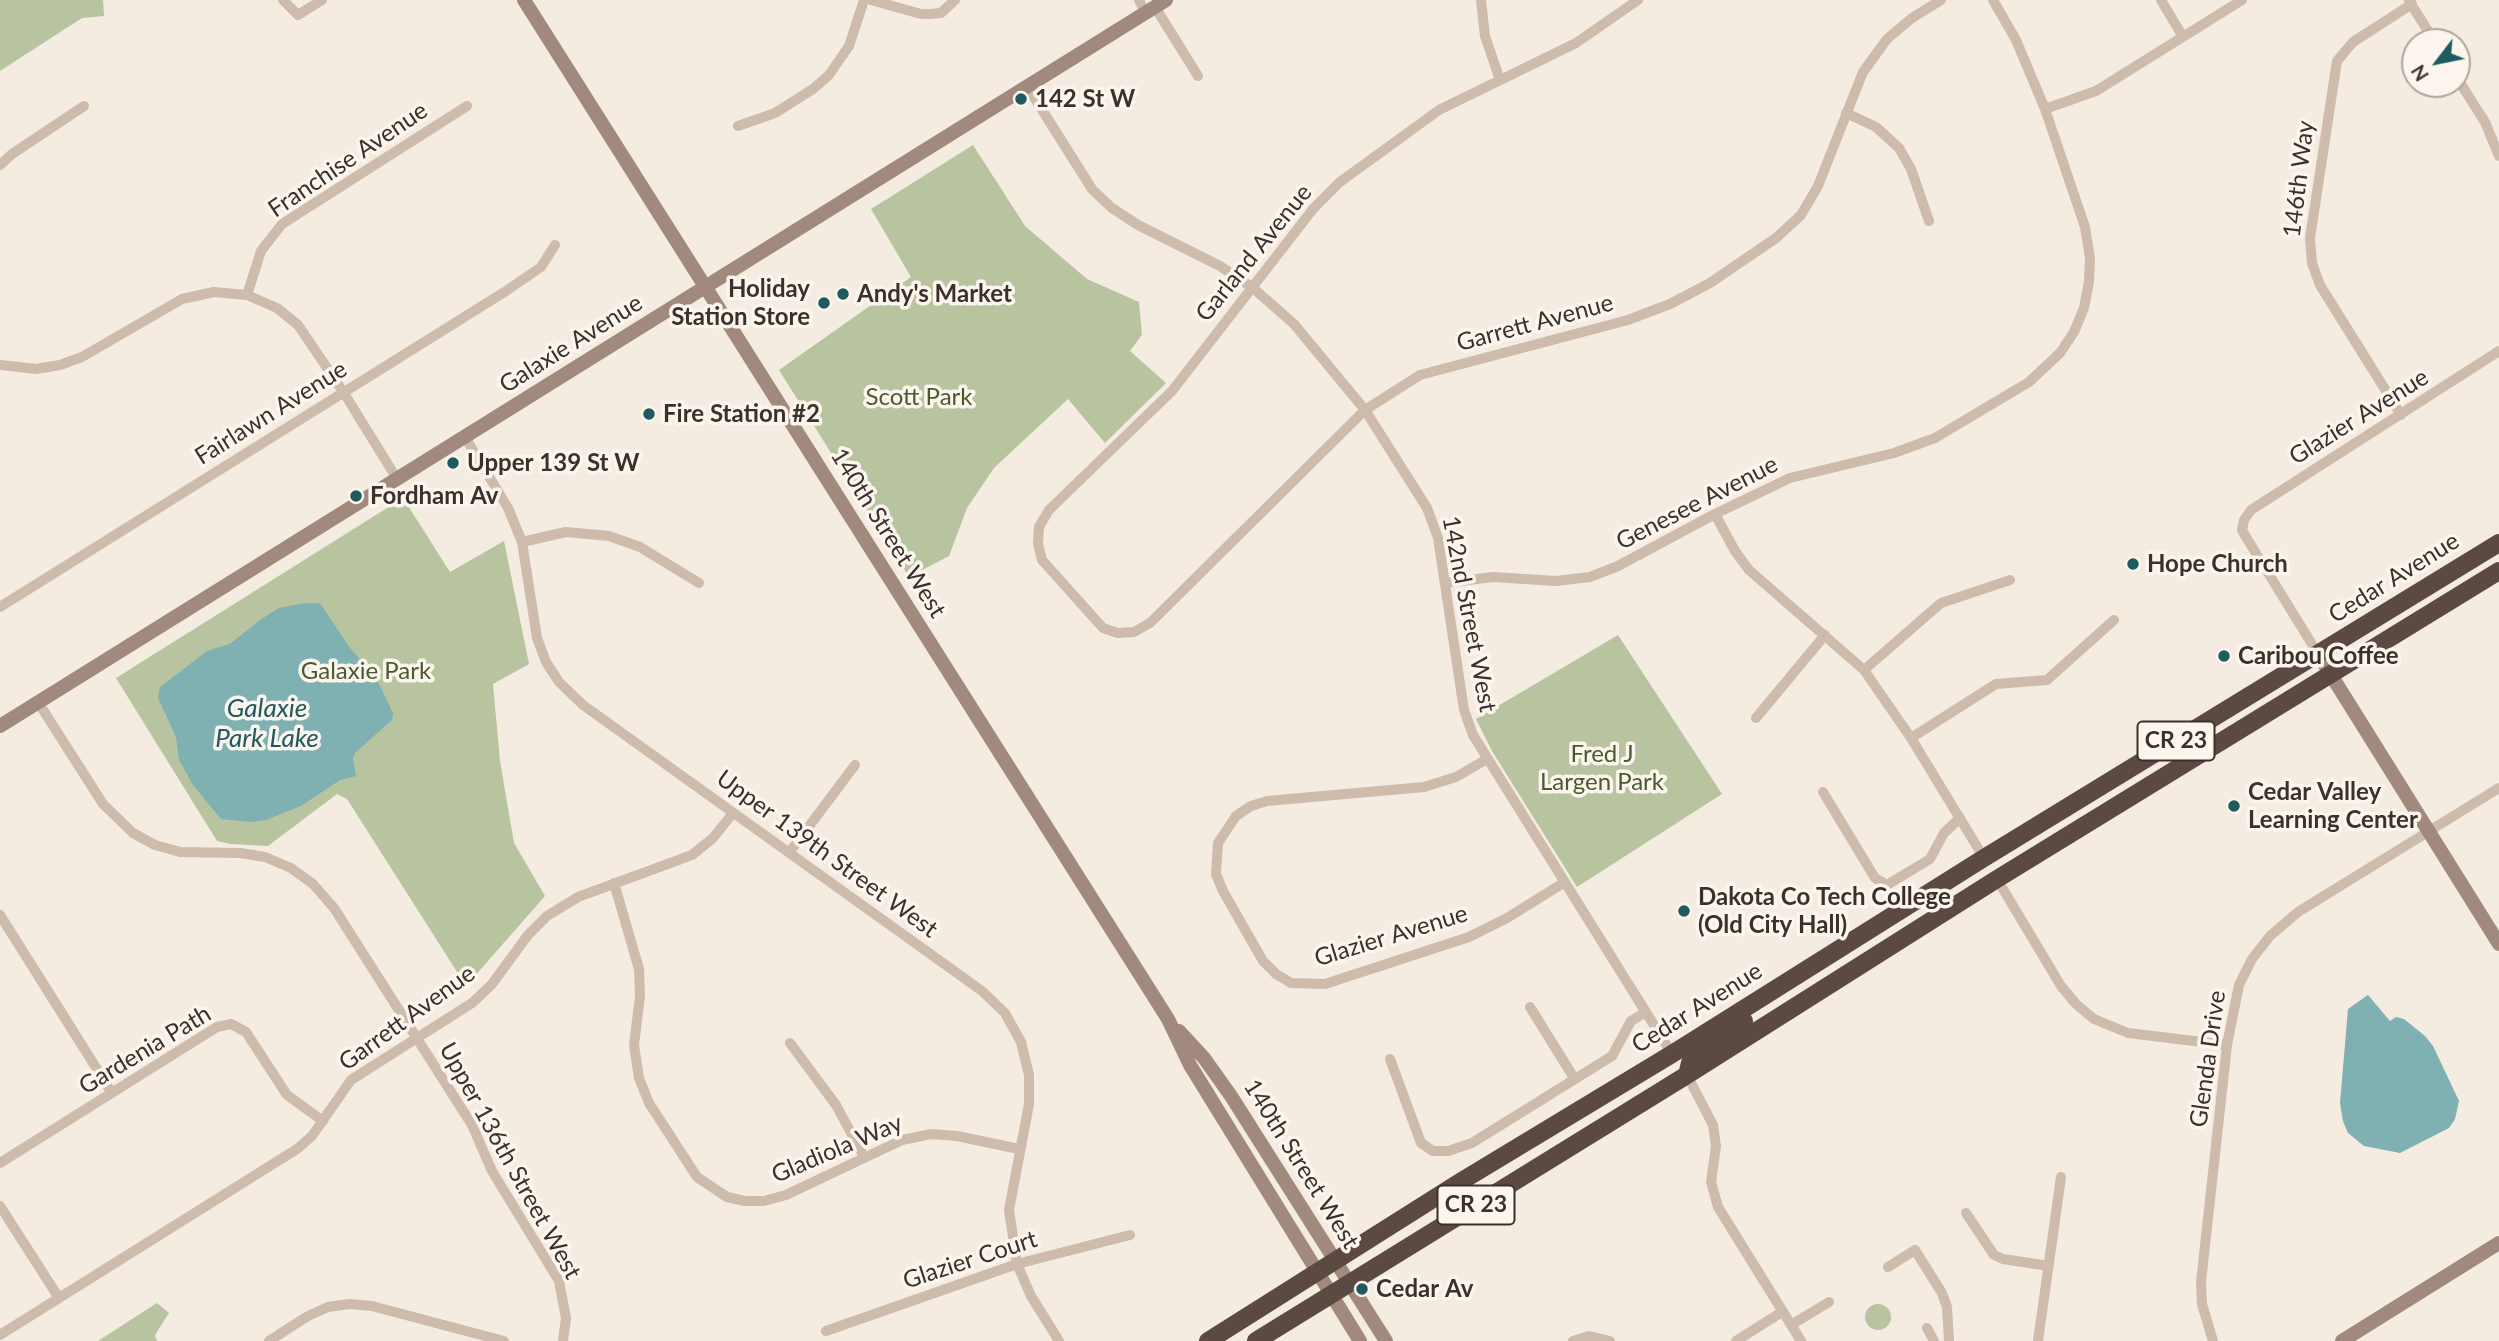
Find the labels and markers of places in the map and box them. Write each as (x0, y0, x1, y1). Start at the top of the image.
place label: 142 St W (1035, 85, 1135, 113)
marker: 142 St W (1013, 91, 1029, 107)
place label: Holiday Station Store (671, 275, 810, 331)
place label: Andy's Market (857, 280, 1012, 308)
marker: Andy's Market (835, 286, 851, 302)
marker: Holiday Station Store (816, 295, 832, 311)
place label: Fire Station #2 (663, 400, 820, 428)
marker: Fire Station #2 (641, 406, 657, 422)
place label: Upper 139 St W (467, 449, 639, 477)
marker: Upper 139 St W (445, 455, 461, 471)
place label: Fordham Av (370, 482, 499, 510)
marker: Fordham Av (348, 488, 364, 504)
place label: Hope Church (2147, 550, 2288, 578)
marker: Hope Church (2125, 556, 2141, 572)
place label: Caribou Coffee (2238, 642, 2399, 670)
marker: Caribou Coffee (2216, 648, 2232, 664)
place label: Cedar Valley Learning Center (2248, 778, 2418, 834)
marker: Cedar Valley Learning Center (2226, 798, 2242, 814)
place label: Dakota Co Tech College (Old City Hall) (1698, 883, 1951, 939)
marker: Dakota Co Tech College (Old City Hall) (1676, 903, 1692, 919)
place label: Cedar Av (1376, 1275, 1473, 1303)
marker: Cedar Av (1354, 1281, 1370, 1297)

